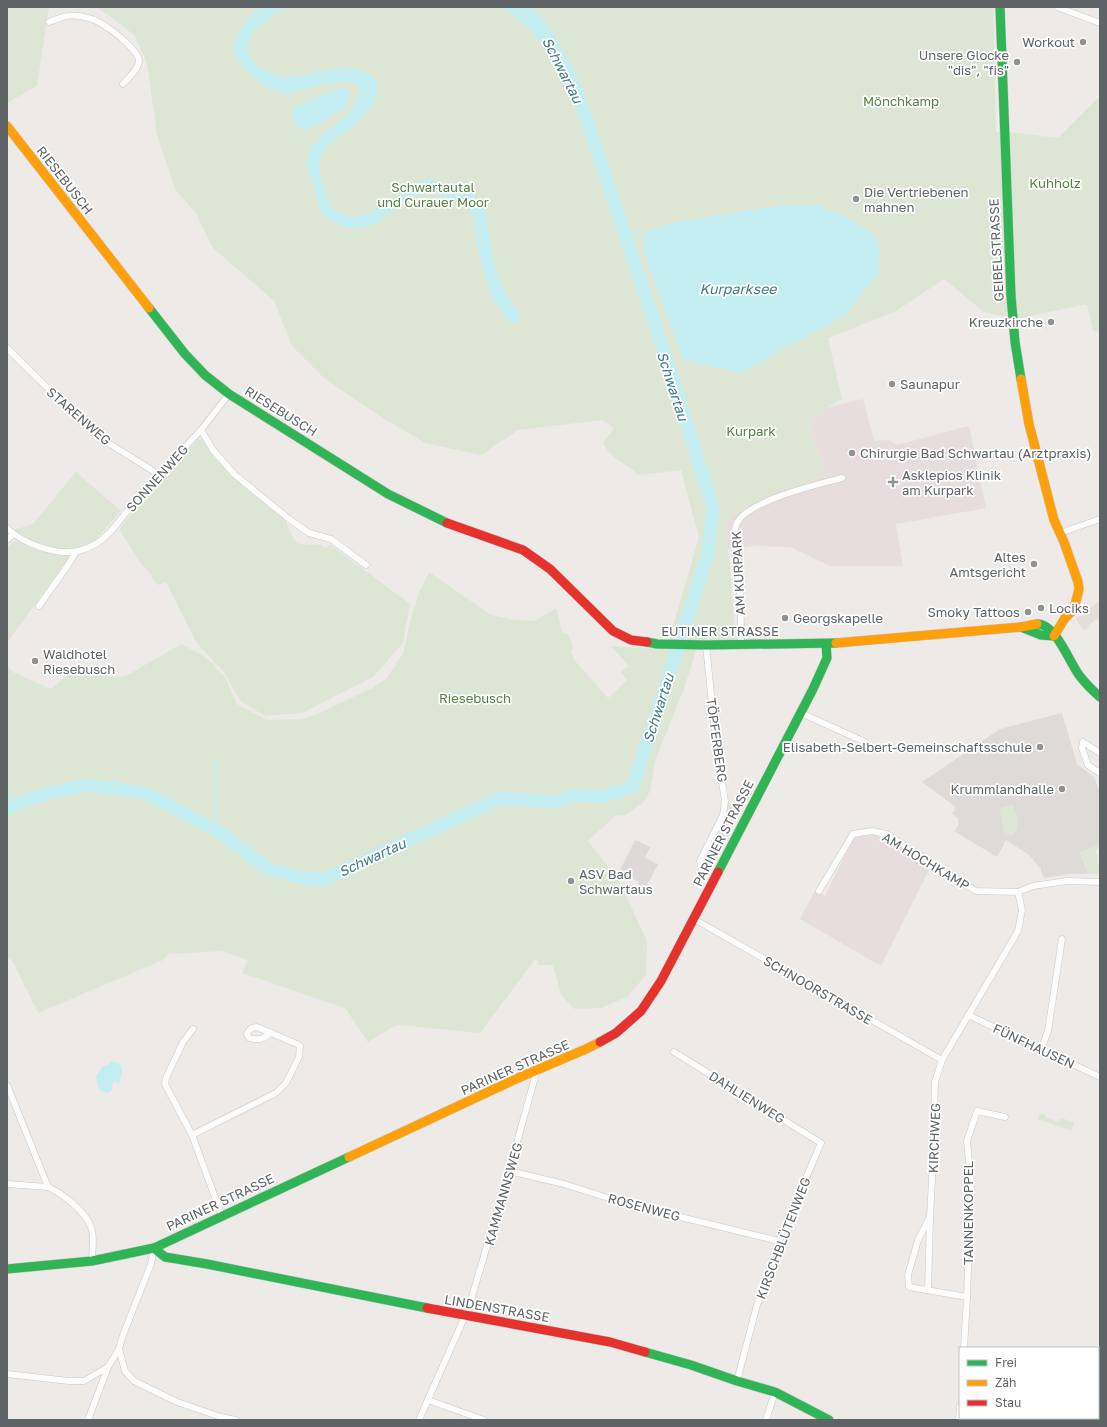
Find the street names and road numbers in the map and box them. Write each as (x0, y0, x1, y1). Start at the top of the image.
street label: RIESEBUSCH (33, 143, 97, 217)
street label: GEIBELSTRASSE (985, 198, 1007, 302)
street label: RIESEBUSCH (242, 382, 320, 440)
street label: STARENWEG (44, 384, 114, 448)
street label: SONNENWEG (123, 441, 191, 515)
street label: AM KURPARK (728, 530, 748, 616)
street label: EUTINER STRASSE (661, 623, 779, 639)
street label: TÖPFERBERG (703, 697, 731, 783)
street label: PARINER STRASSE (689, 777, 757, 889)
street label: AM HOCHKAMP (879, 829, 973, 893)
street label: SCHNOORSTRASSE (761, 952, 875, 1028)
street label: FÜNFHAUSEN (990, 1020, 1078, 1072)
street label: PARINER STRASSE (458, 1036, 572, 1098)
street label: DAHLIENWEG (706, 1067, 788, 1127)
street label: KIRCHWEG (925, 1103, 943, 1173)
street label: KAMMANNSWEG (481, 1141, 525, 1247)
street label: TANNENKOPPEL (960, 1160, 976, 1265)
street label: PARINER STRASSE (163, 1170, 277, 1234)
street label: KIRSCHBLÜTENWEG (752, 1175, 814, 1301)
street label: ROSENWEG (606, 1190, 682, 1224)
street label: LINDENSTRASSE (443, 1291, 551, 1325)

